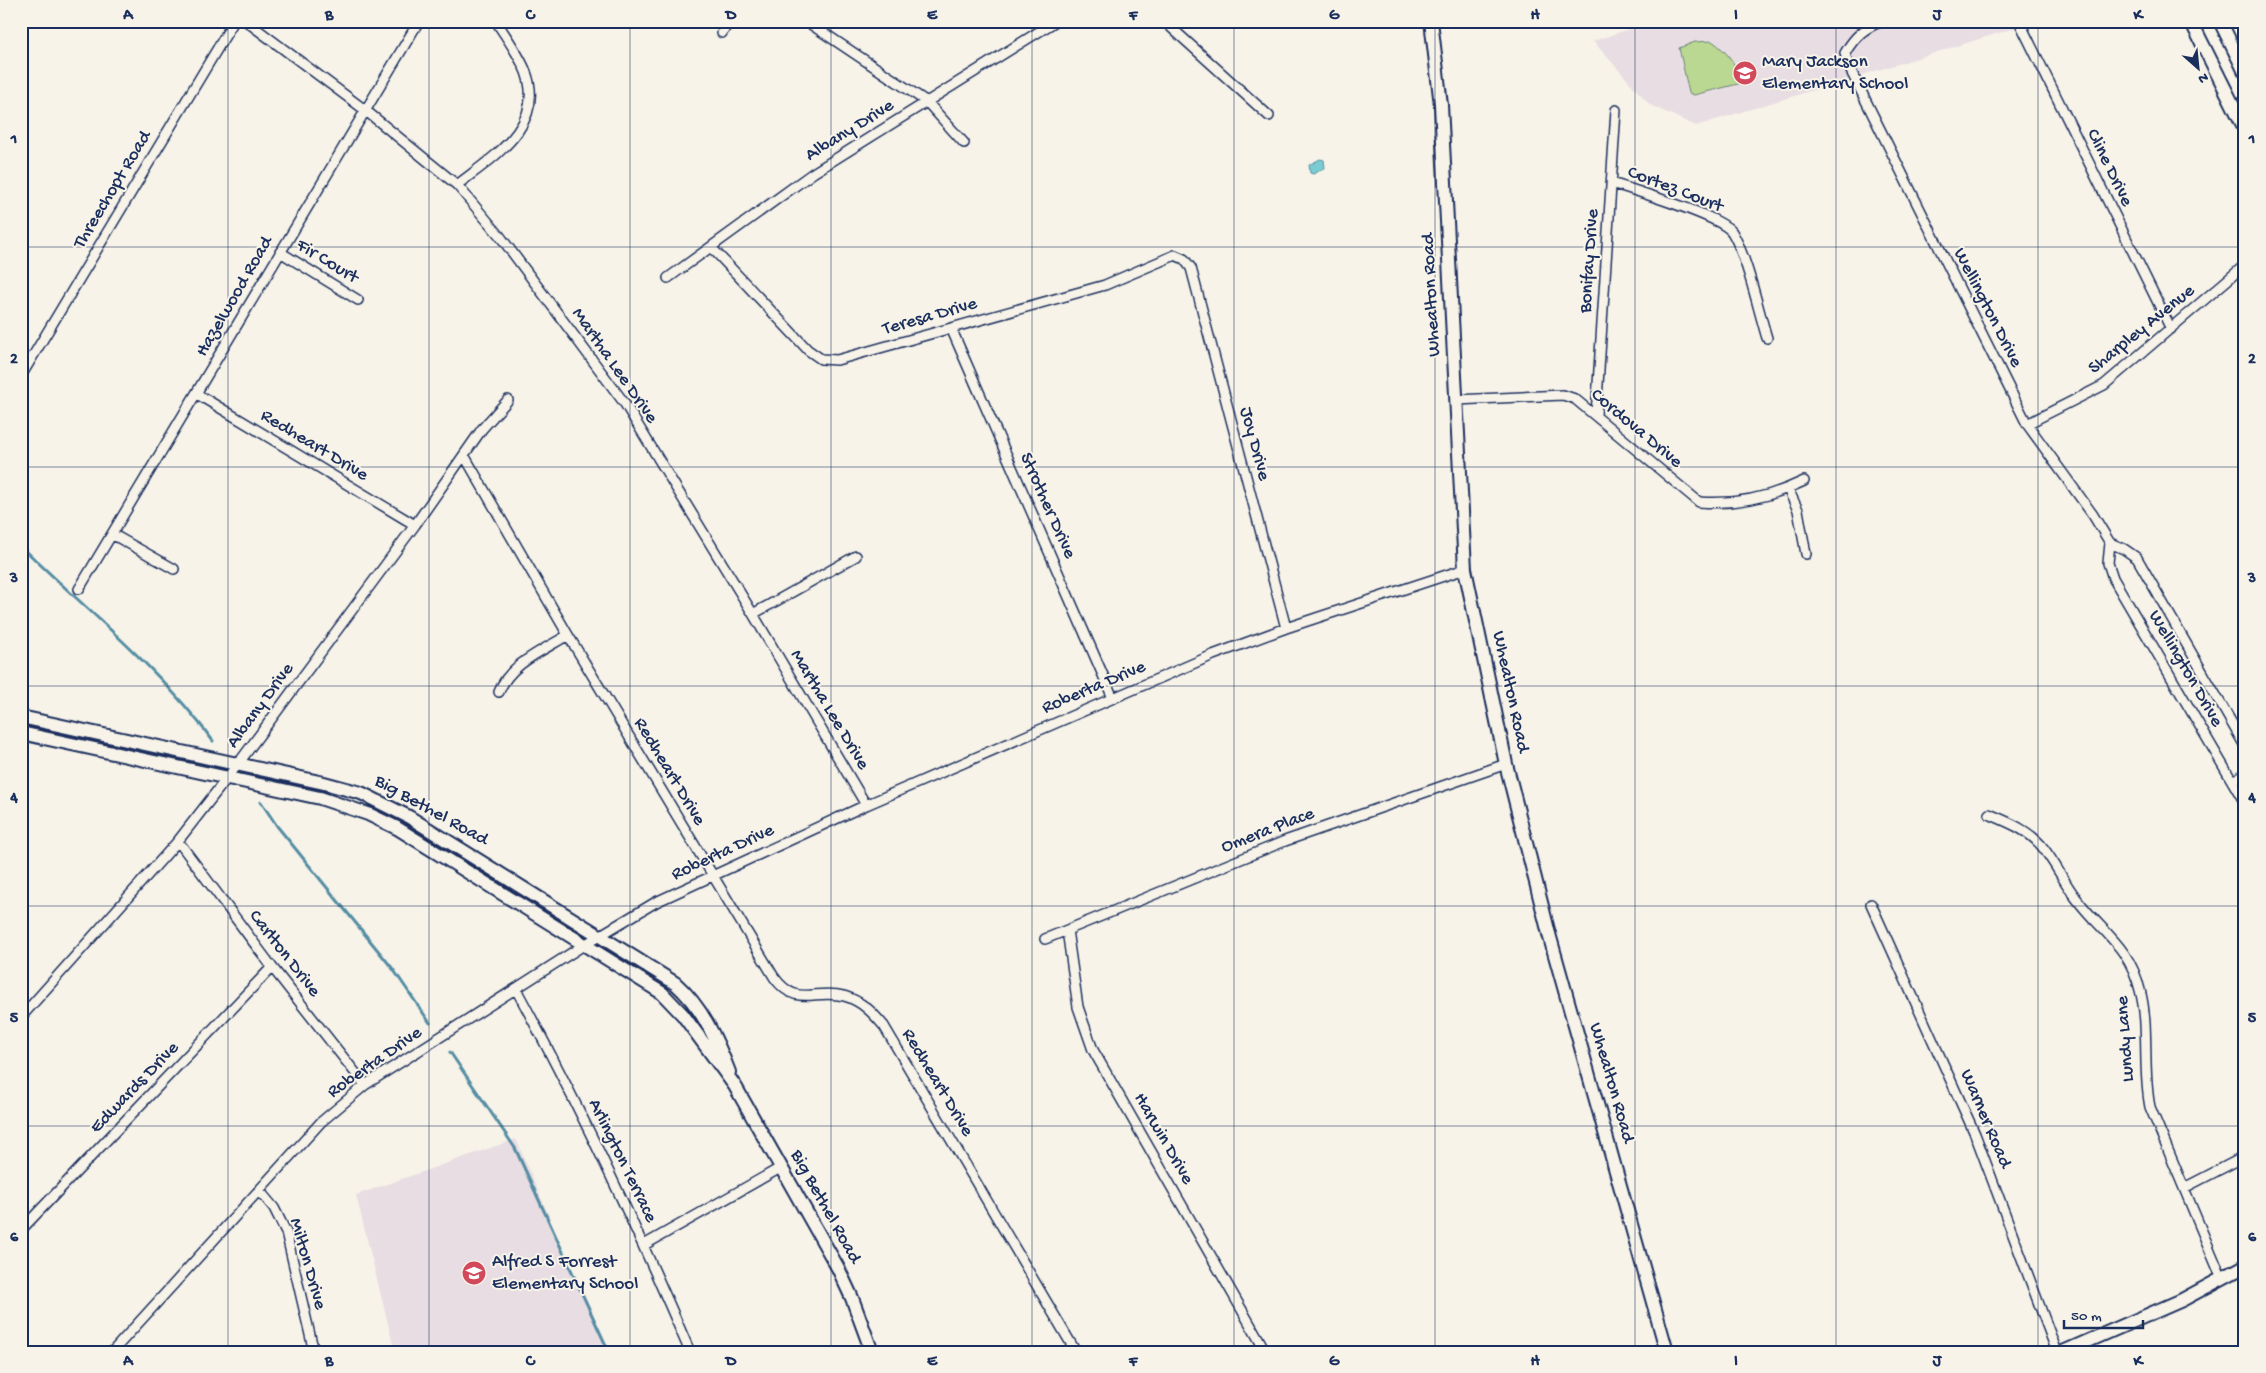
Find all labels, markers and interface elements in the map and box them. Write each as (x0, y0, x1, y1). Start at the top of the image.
text: A (122, 7, 134, 26)
text: B (324, 7, 334, 26)
text: C (525, 7, 536, 26)
text: D (724, 7, 737, 26)
text: E (927, 7, 938, 26)
text: F (1128, 7, 1139, 26)
text: G (1329, 7, 1340, 26)
text: H (1530, 7, 1540, 26)
text: I (1734, 7, 1738, 26)
text: J (1932, 7, 1943, 26)
text: K (2133, 7, 2145, 26)
north arrow (2174, 42, 2224, 92)
place label: Mary Jackson Elementary School (1762, 51, 1908, 96)
school or university icon: Mary Jackson Elementary School (1732, 60, 1758, 86)
text: N (2195, 68, 2211, 87)
street label: Albany Drive (801, 95, 899, 167)
street label: Threechopt Road (68, 125, 158, 254)
street label: Cline Drive (2080, 125, 2138, 211)
text: 1 (10, 131, 17, 150)
text: 1 (2248, 131, 2255, 150)
street label: Cortez Court (1624, 161, 1728, 220)
street label: Bonifay Drive (1575, 208, 1605, 315)
street label: Hazelwood Road (191, 231, 280, 361)
street label: Whealton Road (1417, 231, 1447, 357)
street label: Fir Court (291, 234, 364, 291)
street label: Wellington Drive (1947, 244, 2027, 372)
street label: Sharpley Avenue (2084, 280, 2200, 380)
street label: Teresa Drive (879, 293, 980, 342)
street label: Martha Lee Drive (566, 304, 663, 428)
text: 2 (10, 351, 18, 370)
text: 2 (2248, 351, 2256, 370)
street label: Cordova Drive (1585, 384, 1687, 474)
street label: Redheart Drive (256, 405, 372, 487)
street label: Joy Drive (1233, 405, 1275, 483)
street label: Strother Drive (1013, 449, 1081, 563)
text: 3 (9, 570, 18, 589)
text: 3 (2247, 570, 2256, 589)
street label: Wellington Drive (2142, 607, 2228, 732)
street label: Whealton Road (1486, 629, 1534, 757)
street label: Martha Lee Drive (784, 646, 874, 774)
street label: Roberta Drive (1039, 656, 1150, 720)
street label: Albany Drive (222, 659, 300, 753)
street label: Redheart Drive (628, 714, 710, 830)
street label: Big Bethel Road (369, 770, 494, 853)
text: 4 (9, 790, 18, 809)
text: 4 (2247, 790, 2256, 809)
street label: Omera Place (1218, 803, 1318, 859)
street label: Roberta Drive (668, 819, 778, 887)
street label: Carlton Drive (243, 906, 325, 1002)
street label: Lundy Lane (2112, 995, 2140, 1083)
text: 5 (10, 1010, 19, 1029)
text: 5 (2248, 1010, 2257, 1029)
street label: Whealton Road (1583, 1020, 1640, 1147)
street label: Roberta Drive (323, 1022, 427, 1104)
street label: Redheart Drive (896, 1025, 978, 1141)
street label: Edwards Drive (85, 1037, 185, 1139)
street label: Warner Road (1954, 1066, 2017, 1174)
street label: Harwin Drive (1128, 1089, 1199, 1189)
street label: Arlington Terrace (582, 1095, 662, 1227)
street label: Big Bethel Road (784, 1145, 867, 1270)
street label: Milton Drive (283, 1216, 331, 1313)
text: 6 (10, 1229, 19, 1248)
text: 6 (2248, 1229, 2257, 1248)
place label: Alfred S Forrest Elementary School (492, 1251, 638, 1296)
school or university icon: Alfred S Forrest Elementary School (461, 1260, 487, 1286)
scale bar (2064, 1298, 2142, 1330)
text: 50 m (2071, 1308, 2102, 1326)
text: A (122, 1353, 134, 1372)
text: B (324, 1353, 334, 1372)
text: C (525, 1353, 536, 1372)
text: D (724, 1353, 737, 1372)
text: E (927, 1353, 938, 1372)
text: F (1128, 1353, 1139, 1372)
text: G (1329, 1353, 1340, 1372)
text: H (1530, 1353, 1540, 1372)
text: I (1734, 1353, 1738, 1372)
text: J (1932, 1353, 1943, 1372)
text: K (2133, 1353, 2145, 1372)

